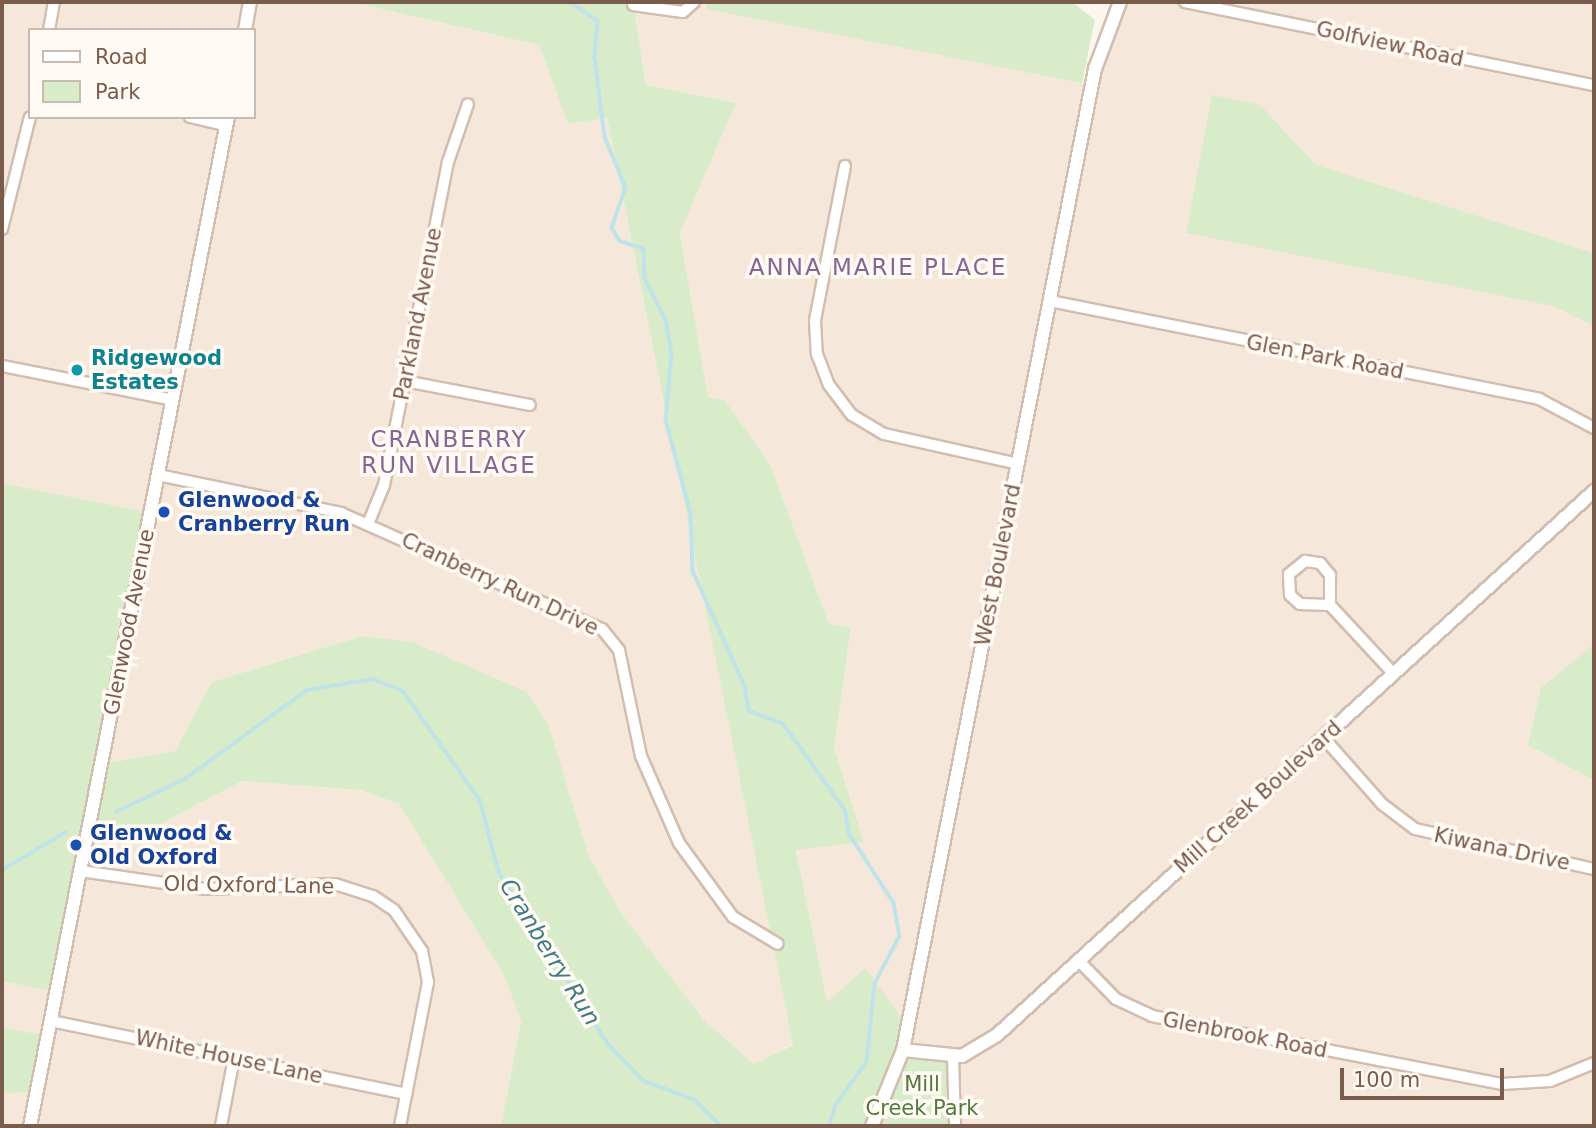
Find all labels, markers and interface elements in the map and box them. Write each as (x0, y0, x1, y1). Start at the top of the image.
street label: Golfview Road (1314, 16, 1466, 72)
legend (28, 28, 256, 119)
text: Road (95, 45, 148, 69)
text: Park (95, 80, 140, 104)
street label: Parkland Avenue (389, 225, 447, 403)
district label: ANNA MARIE PLACE (751, 253, 1005, 281)
street label: Glen Park Road (1244, 329, 1406, 385)
place label: Ridgewood Estates (91, 345, 222, 395)
marker: Ridgewood Estates (69, 362, 85, 378)
district label: CRANBERRY RUN VILLAGE (363, 425, 535, 479)
street label: West Boulevard (970, 482, 1026, 648)
place label: Glenwood & Cranberry Run (178, 487, 350, 537)
marker: Glenwood & Cranberry Run (156, 504, 172, 520)
street label: Glenwood Avenue (99, 527, 159, 717)
street label: Cranberry Run Drive (397, 527, 603, 641)
street label: Mill Creek Boulevard (1169, 715, 1347, 879)
place label: Glenwood & Old Oxford (90, 820, 233, 870)
street label: Kiwana Drive (1432, 822, 1572, 876)
marker: Glenwood & Old Oxford (68, 837, 84, 853)
street label: Old Oxford Lane (163, 871, 335, 899)
water label: Cranberry Run (494, 873, 606, 1031)
street label: Glenbrook Road (1161, 1007, 1329, 1063)
street label: White House Lane (133, 1025, 325, 1089)
scale bar (1344, 1054, 1508, 1098)
text: 100 m (1353, 1068, 1420, 1092)
park label: Mill Creek Park (866, 1071, 978, 1121)

